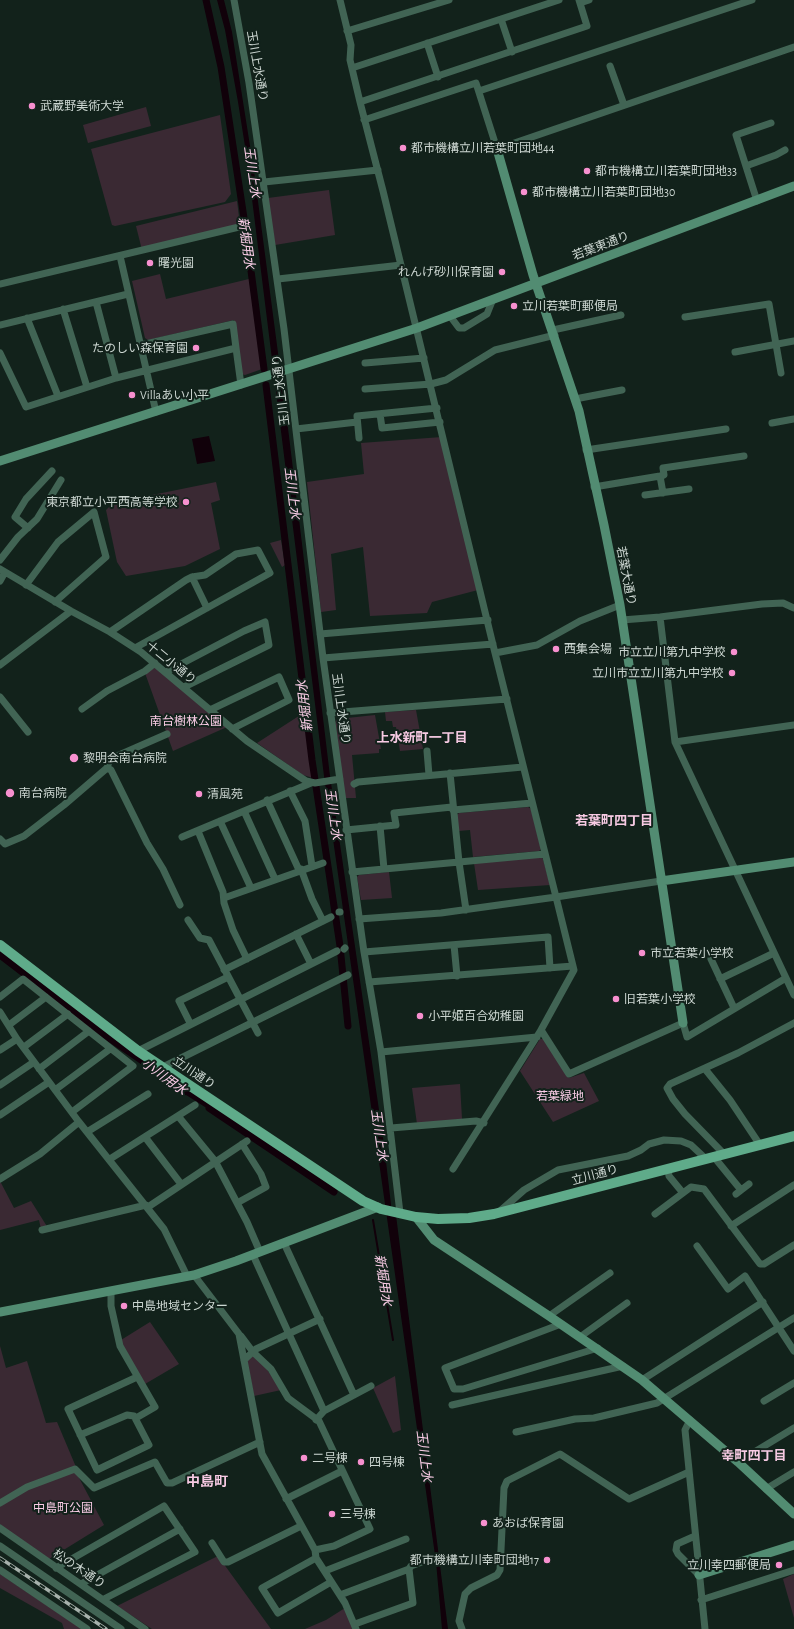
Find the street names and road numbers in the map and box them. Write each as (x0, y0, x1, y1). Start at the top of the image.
street label: 玉川上水通り (244, 29, 270, 103)
street label: 若葉東通り (570, 229, 632, 263)
street label: 玉川上水通り (269, 353, 293, 427)
street label: 若葉大通り (613, 545, 639, 607)
street label: 十二小通り (143, 639, 199, 687)
street label: 玉川上水通り (329, 672, 353, 746)
street label: 立川通り (170, 1054, 218, 1092)
street label: 立川通り (570, 1162, 620, 1188)
street label: 松の木通り (50, 1546, 108, 1592)

